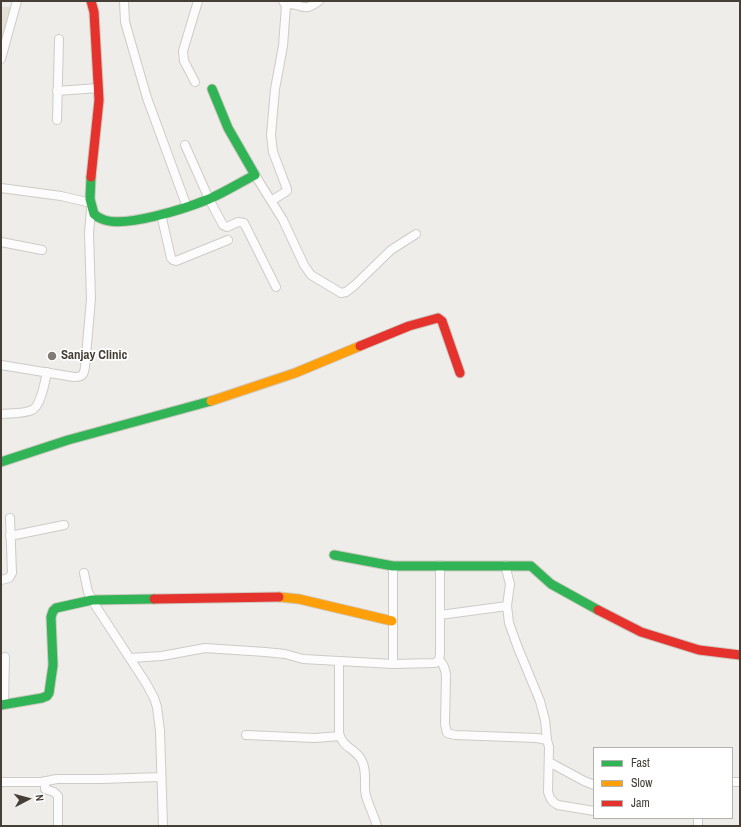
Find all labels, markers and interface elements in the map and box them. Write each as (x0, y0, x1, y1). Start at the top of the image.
place label: Sanjay Clinic (61, 348, 127, 364)
marker: Sanjay Clinic (46, 350, 58, 362)
legend (593, 747, 733, 819)
text: Fast (631, 755, 650, 771)
text: Slow (631, 775, 652, 791)
north arrow (8, 779, 48, 819)
text: N (33, 794, 47, 802)
text: Jam (631, 795, 650, 811)

